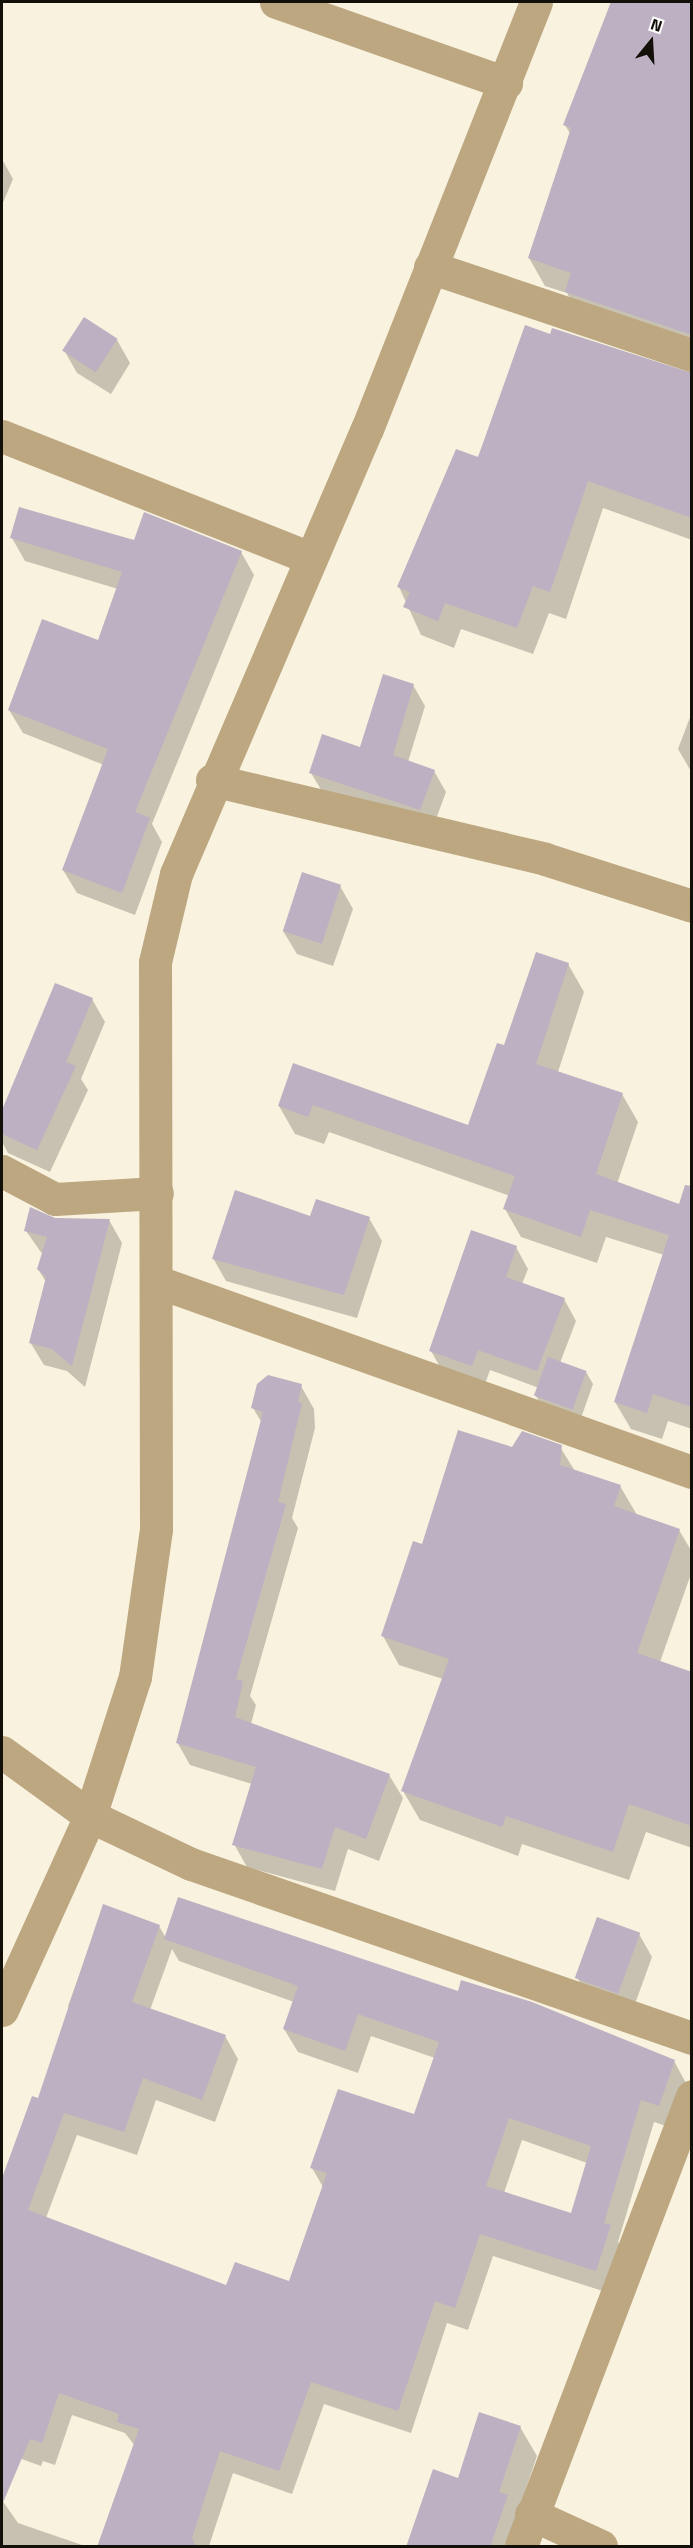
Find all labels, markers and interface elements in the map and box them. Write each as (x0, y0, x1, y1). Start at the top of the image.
north arrow (621, 12, 681, 72)
text: N (648, 12, 666, 38)

